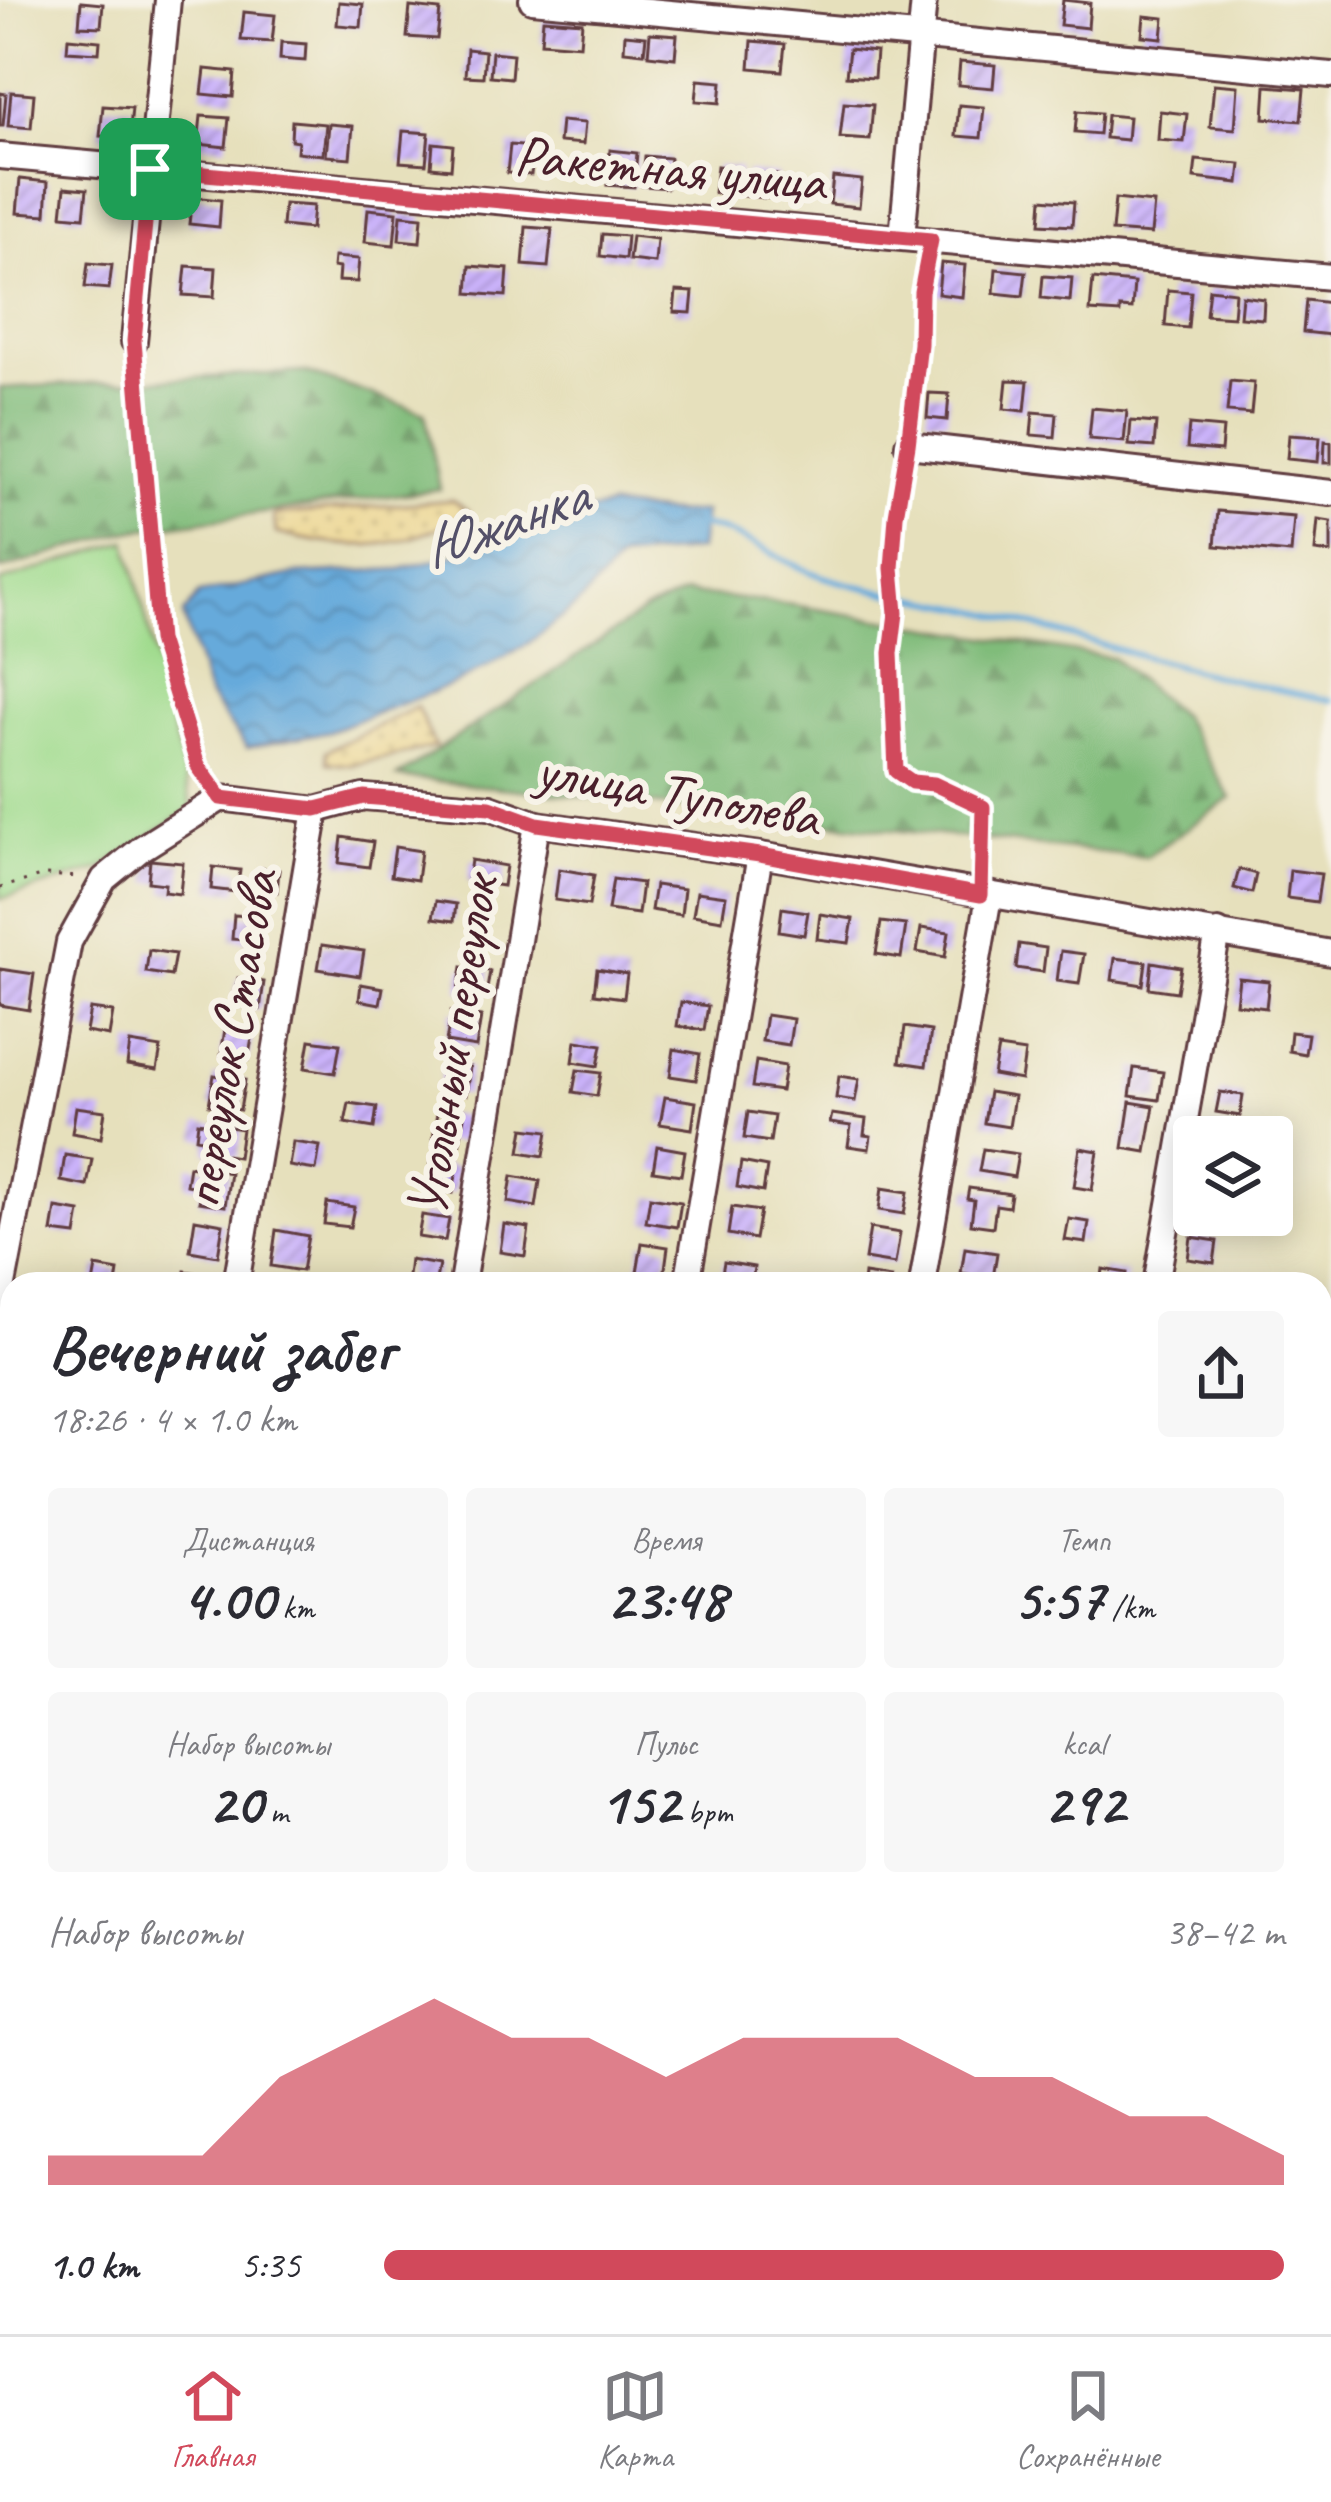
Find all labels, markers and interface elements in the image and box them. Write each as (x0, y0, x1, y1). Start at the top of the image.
pin (99, 118, 201, 220)
street label: Ракетная улица (512, 119, 832, 218)
icon: arrive (117, 136, 183, 202)
water label: Южанка (411, 456, 601, 587)
street label: улица Туполева (528, 732, 829, 854)
street label: переулок Стасова (164, 861, 295, 1213)
street label: Угольный переулок (390, 866, 515, 1221)
map controls (1173, 1116, 1293, 1236)
button: layers (1173, 1116, 1293, 1236)
text: Вечерний забег (48, 1308, 393, 1391)
button: share (1158, 1311, 1284, 1437)
text: 18:26 · 4 × 1.0 km (48, 1395, 296, 1444)
text: Дистанция (182, 1519, 314, 1561)
text: Время (631, 1519, 701, 1561)
text: Темп (1057, 1519, 1111, 1561)
text: 4.00 (181, 1561, 274, 1637)
text: 23:48 (606, 1561, 726, 1637)
text: 5:57 (1013, 1561, 1104, 1637)
text: km (274, 1587, 315, 1629)
text: /km (1104, 1587, 1155, 1629)
text: Набор высоты (166, 1723, 330, 1765)
text: Пульс (634, 1723, 698, 1765)
text: kcal (1062, 1723, 1106, 1765)
text: 20 (208, 1765, 262, 1841)
text: 152 (599, 1765, 679, 1841)
text: 292 (1044, 1765, 1124, 1841)
text: m (262, 1791, 288, 1833)
text: bpm (679, 1791, 733, 1833)
text: Набор высоты (48, 1908, 242, 1957)
text: 38–42 m (1165, 1908, 1284, 1957)
text: 1.0 km (48, 2241, 139, 2290)
text: 5:35 (240, 2241, 300, 2290)
tab: Главная (172, 2363, 254, 2477)
tab: Карта (597, 2363, 673, 2477)
tab: Сохранённые (1016, 2363, 1159, 2477)

